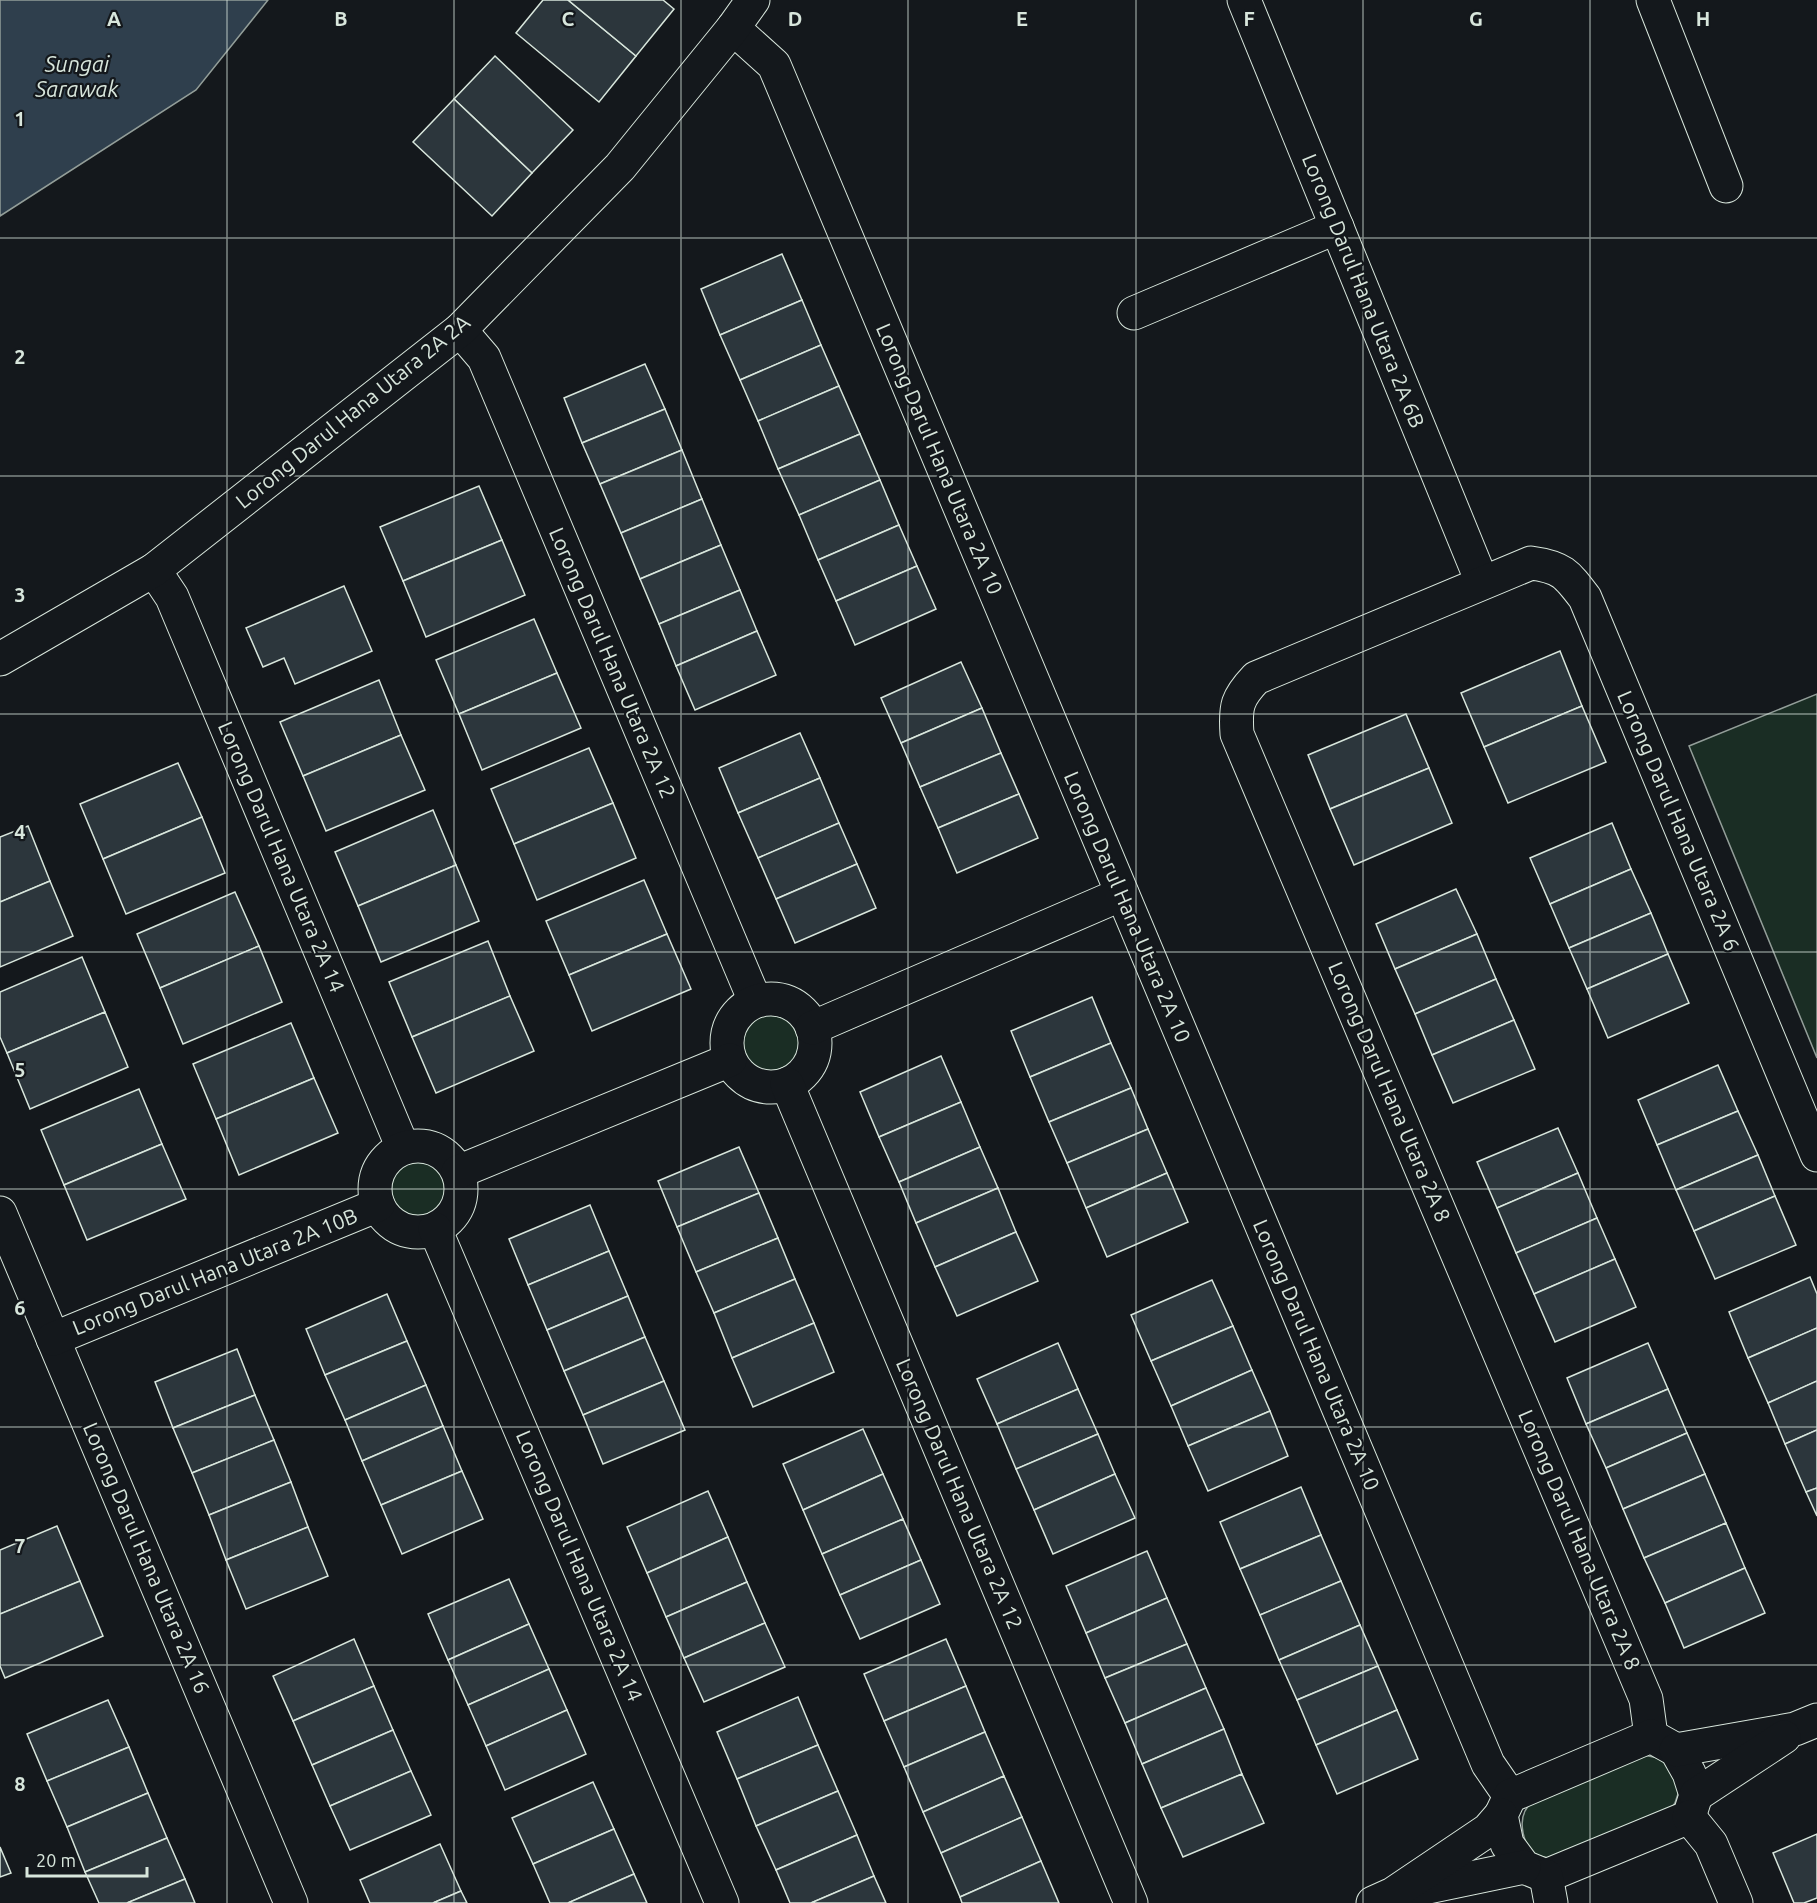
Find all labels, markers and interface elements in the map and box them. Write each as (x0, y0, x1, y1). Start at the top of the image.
text: A (107, 7, 121, 30)
text: B (334, 7, 348, 30)
text: C (562, 7, 575, 30)
text: D (788, 7, 802, 30)
text: E (1016, 7, 1028, 30)
text: F (1243, 7, 1255, 30)
text: G (1469, 7, 1483, 30)
text: H (1696, 7, 1710, 30)
water label: Sungai Sarawak (34, 51, 119, 101)
text: 1 (14, 107, 26, 130)
street label: Lorong Darul Hana Utara 2A 6B (1298, 150, 1430, 431)
street label: Lorong Darul Hana Utara 2A 2A (231, 309, 474, 513)
street label: Lorong Darul Hana Utara 2A 10 (872, 320, 1008, 598)
text: 2 (14, 345, 26, 368)
street label: Lorong Darul Hana Utara 2A 12 (545, 524, 681, 802)
text: 3 (14, 583, 26, 606)
street label: Lorong Darul Hana Utara 2A 6 (1613, 687, 1745, 954)
street label: Lorong Darul Hana Utara 2A 14 (214, 718, 350, 996)
street label: Lorong Darul Hana Utara 2A 10 (1060, 768, 1196, 1046)
text: 4 (14, 820, 26, 843)
street label: Lorong Darul Hana Utara 2A 8 (1324, 958, 1456, 1225)
text: 5 (14, 1058, 26, 1081)
street label: Lorong Darul Hana Utara 2A 10B (69, 1203, 361, 1339)
street label: Lorong Darul Hana Utara 2A 10 (1249, 1216, 1385, 1494)
text: 6 (14, 1296, 26, 1319)
street label: Lorong Darul Hana Utara 2A 12 (892, 1355, 1028, 1633)
street label: Lorong Darul Hana Utara 2A 8 (1514, 1406, 1646, 1673)
street label: Lorong Darul Hana Utara 2A 16 (79, 1419, 215, 1697)
street label: Lorong Darul Hana Utara 2A 14 (512, 1427, 648, 1705)
text: 7 (14, 1534, 26, 1557)
text: 8 (14, 1772, 26, 1795)
scale bar (27, 1840, 147, 1878)
text: 20 m (36, 1850, 76, 1870)

